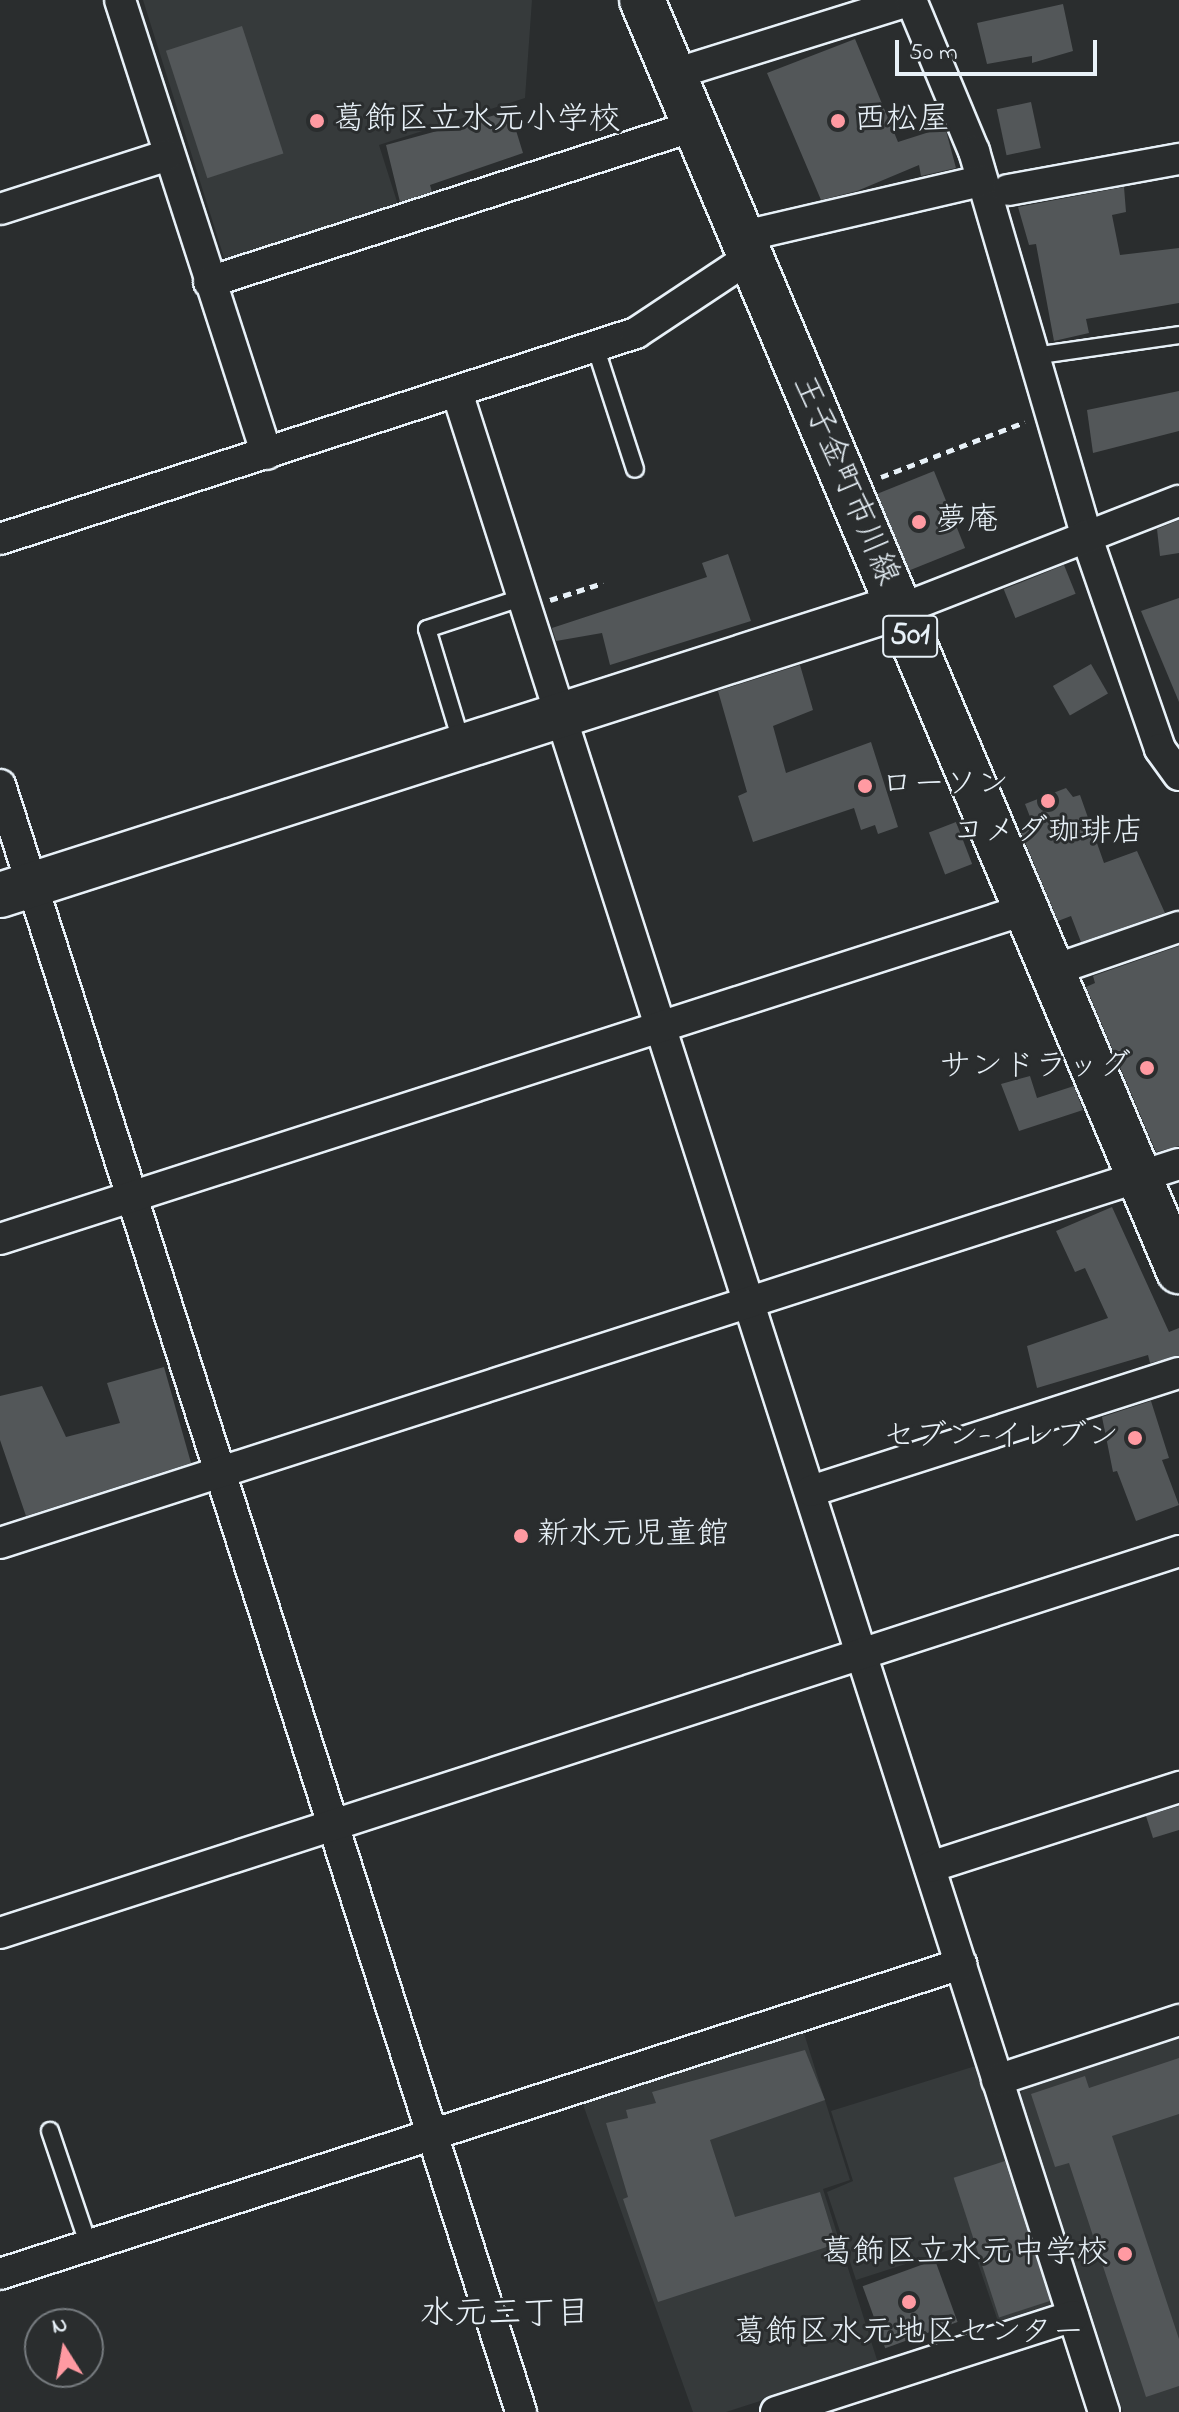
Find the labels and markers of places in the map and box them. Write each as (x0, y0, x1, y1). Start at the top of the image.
place label: 葛飾区立水元小学校 (333, 102, 621, 140)
place label: 西松屋 (854, 102, 950, 140)
marker: 葛飾区立水元小学校 (308, 112, 326, 130)
marker: 西松屋 (829, 112, 847, 130)
place label: 夢庵 (935, 503, 999, 541)
marker: 夢庵 (910, 513, 928, 531)
place label: ローソン (881, 767, 1009, 805)
marker: ローソン (856, 777, 874, 795)
marker: コメダ珈琲店 (1039, 792, 1057, 810)
place label: コメダ珈琲店 (952, 814, 1144, 852)
place label: サンドラッグ (939, 1049, 1131, 1087)
marker: サンドラッグ (1138, 1059, 1156, 1077)
place label: セブン-イレブン (883, 1419, 1119, 1457)
marker: セブン-イレブン (1126, 1429, 1144, 1447)
place label: 新水元児童館 (537, 1517, 729, 1555)
marker: 新水元児童館 (512, 1527, 530, 1545)
place label: 葛飾区立水元中学校 (821, 2235, 1109, 2273)
marker: 葛飾区立水元中学校 (1116, 2245, 1134, 2263)
marker: 葛飾区水元地区センター (900, 2293, 918, 2311)
place label: 葛飾区水元地区センター (733, 2315, 1085, 2353)

